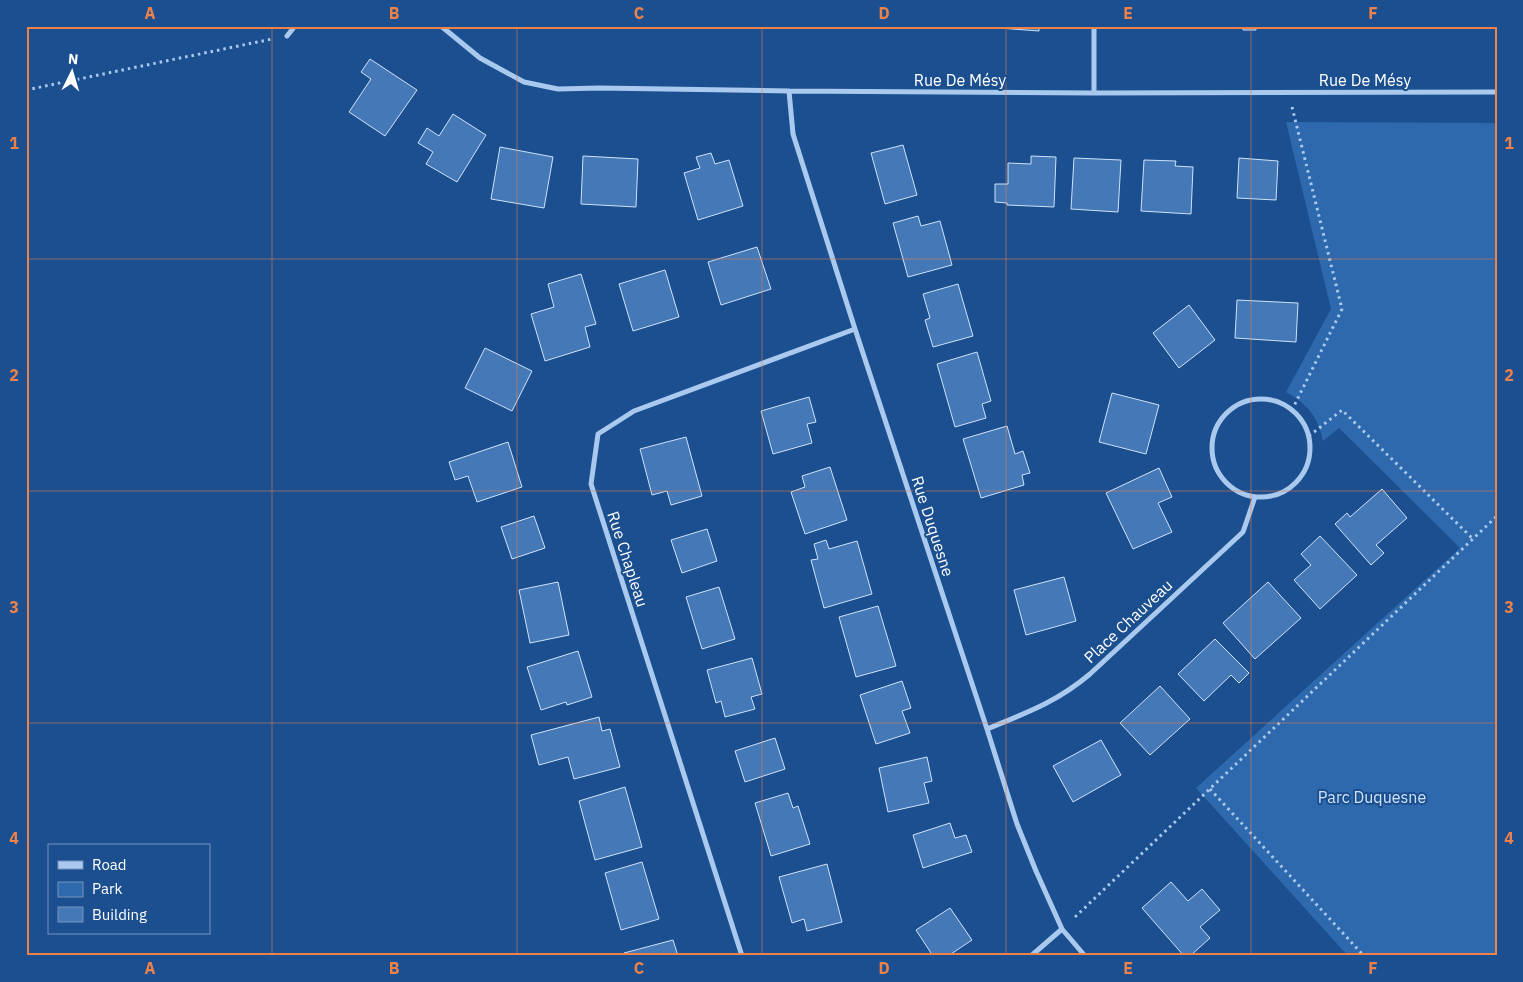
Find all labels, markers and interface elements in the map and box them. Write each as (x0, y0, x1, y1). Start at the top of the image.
text: A (145, 3, 156, 23)
text: B (389, 3, 400, 23)
text: C (634, 3, 644, 23)
text: D (878, 3, 890, 23)
text: E (1123, 3, 1133, 23)
text: F (1368, 3, 1378, 23)
north arrow (48, 48, 98, 98)
text: N (67, 50, 79, 68)
street label: Rue De Mésy (914, 70, 1006, 90)
street label: Rue De Mésy (1319, 70, 1411, 90)
text: 1 (9, 133, 19, 153)
text: 1 (1504, 133, 1514, 153)
text: 2 (9, 365, 19, 385)
text: 2 (1504, 365, 1514, 385)
street label: Rue Duquesne (907, 473, 959, 579)
street label: Rue Chapleau (603, 509, 653, 609)
street label: Place Chauveau (1080, 575, 1176, 667)
text: 3 (9, 597, 19, 617)
text: 3 (1504, 597, 1514, 617)
park label: Parc Duquesne (1318, 787, 1426, 807)
text: 4 (9, 828, 19, 848)
text: 4 (1504, 828, 1514, 848)
legend (48, 844, 210, 934)
text: Road (92, 855, 127, 874)
text: Park (92, 879, 122, 898)
text: Building (92, 905, 147, 924)
text: A (145, 958, 156, 978)
text: B (389, 958, 400, 978)
text: C (634, 958, 644, 978)
text: D (878, 958, 890, 978)
text: E (1123, 958, 1133, 978)
text: F (1368, 958, 1378, 978)

